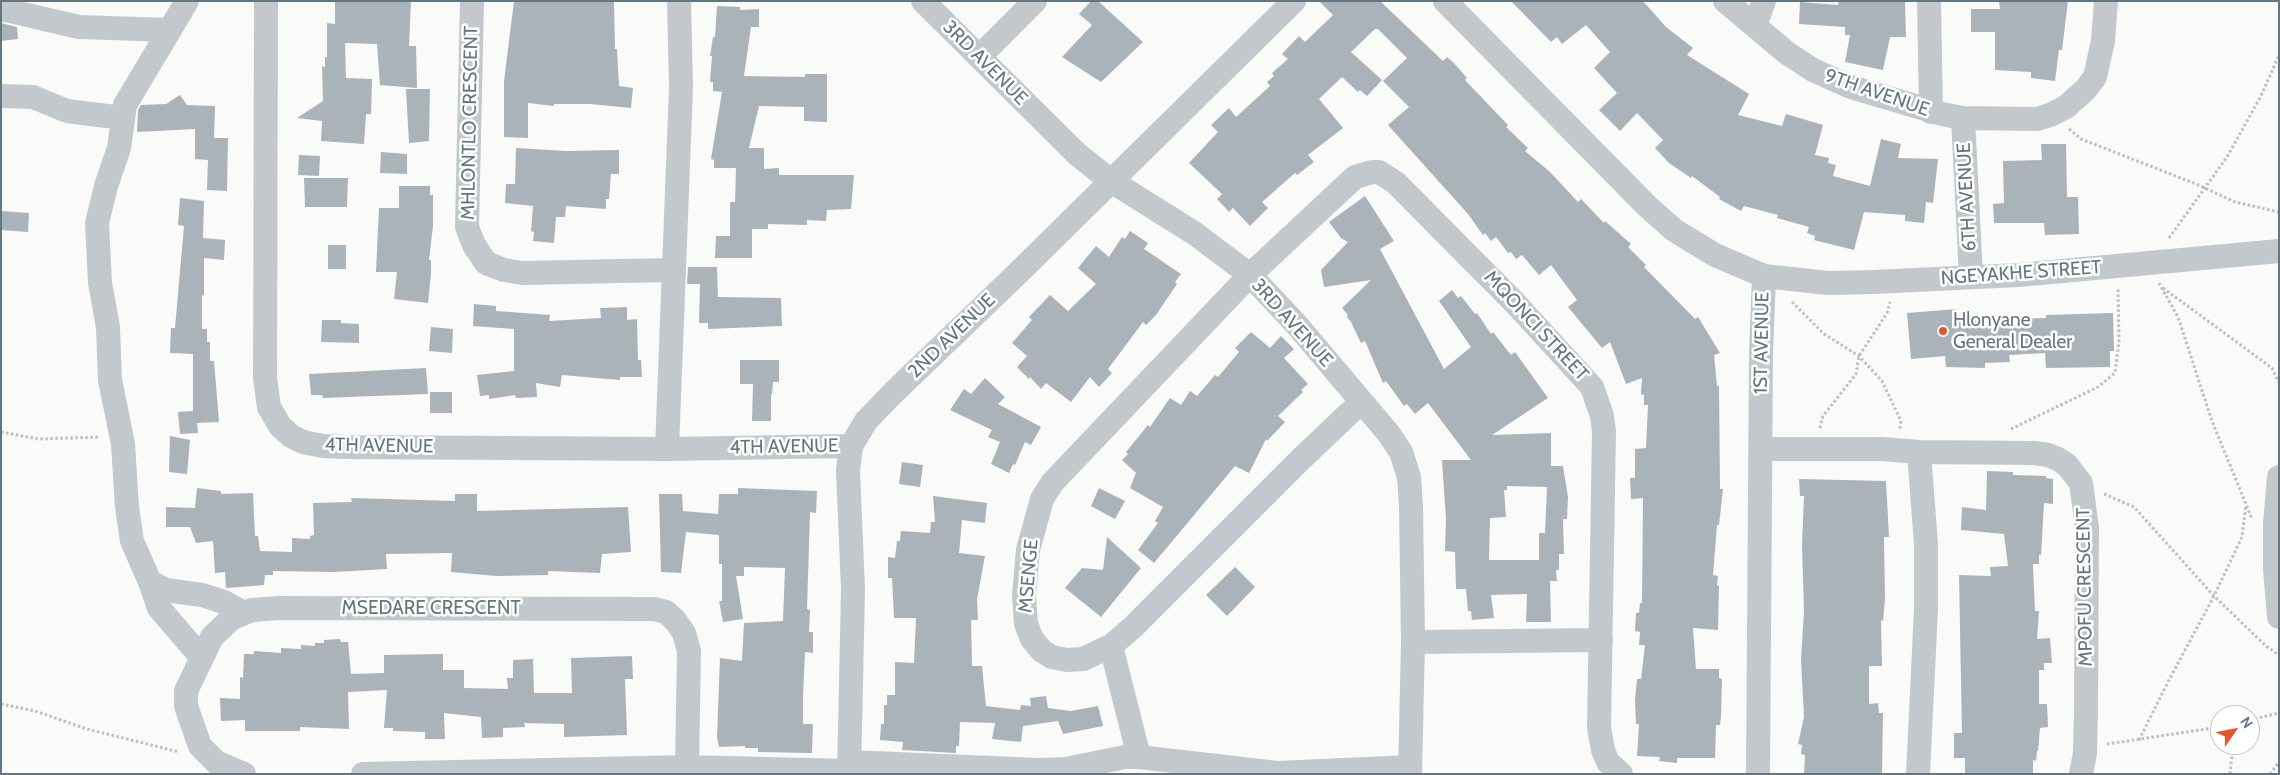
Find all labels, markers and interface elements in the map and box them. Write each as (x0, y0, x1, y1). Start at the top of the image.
street label: 3RD AVENUE (938, 16, 1032, 110)
street label: MHLONTLO CRESCENT (457, 26, 483, 220)
street label: 9TH AVENUE (1822, 64, 1932, 122)
street label: 6TH AVENUE (1953, 142, 1981, 252)
street label: NGEYAKHE STREET (1940, 256, 2102, 290)
street label: MQONCI STREET (1479, 266, 1593, 386)
street label: 3RD AVENUE (1247, 274, 1337, 372)
street label: 2ND AVENUE (904, 289, 1000, 383)
street label: 1ST AVENUE (1750, 292, 1774, 394)
place label: Hlonyane General Dealer (1953, 309, 2072, 353)
marker: Hlonyane General Dealer (1937, 325, 1949, 337)
street label: 4TH AVENUE (324, 434, 434, 458)
street label: 4TH AVENUE (729, 435, 839, 459)
street label: MPOFU CRESCENT (2072, 507, 2098, 667)
street label: MSENGE (1014, 538, 1044, 614)
street label: MSEDARE CRESCENT (341, 597, 521, 619)
north arrow (2210, 705, 2260, 755)
text: N (2236, 713, 2257, 731)

